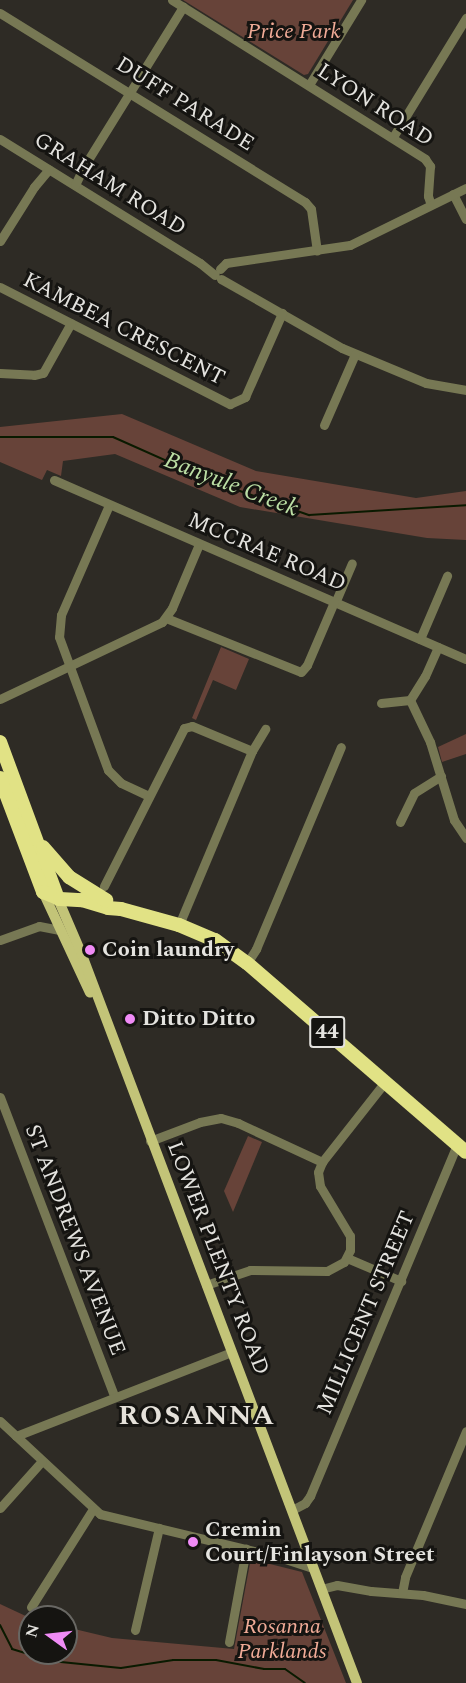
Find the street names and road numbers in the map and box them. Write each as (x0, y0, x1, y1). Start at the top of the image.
street label: DUFF PARADE (111, 51, 259, 157)
street label: LYON ROAD (312, 58, 438, 152)
street label: GRAHAM ROAD (29, 127, 191, 241)
street label: KAMBEA CRESCENT (19, 267, 229, 391)
street label: MCCRAE ROAD (184, 507, 350, 597)
road number: 44 (309, 1014, 345, 1050)
street label: ST ANDREWS AVENUE (19, 1121, 131, 1359)
street label: LOWER PLENTY ROAD (161, 1137, 275, 1379)
street label: MILLICENT STREET (311, 1207, 421, 1419)

